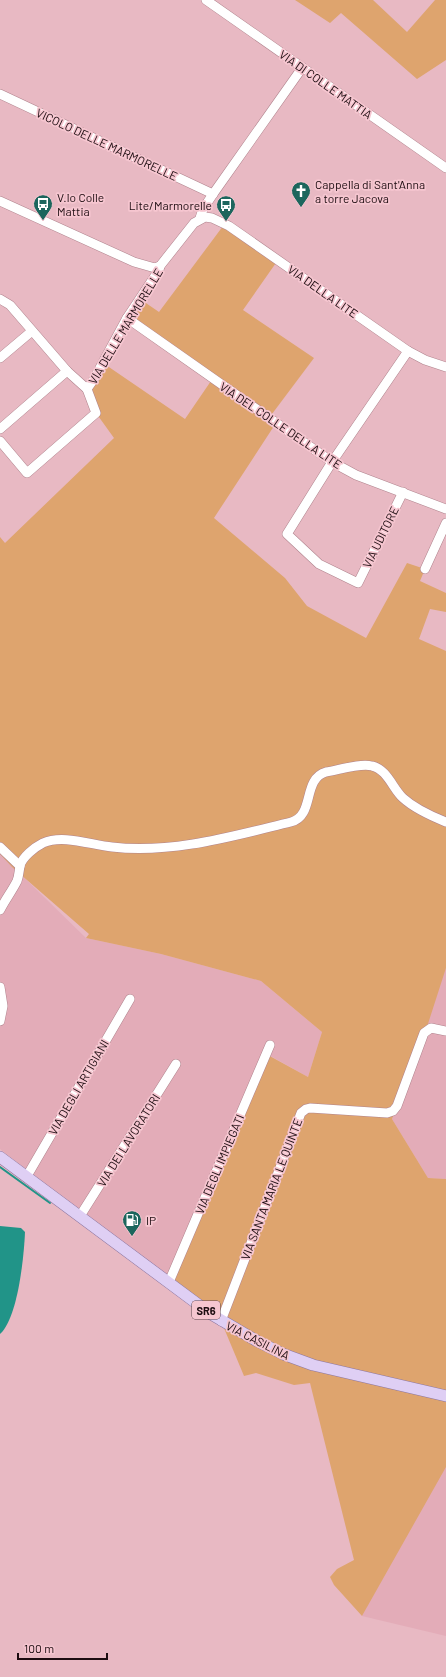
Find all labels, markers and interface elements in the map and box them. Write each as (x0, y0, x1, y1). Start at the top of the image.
street label: VIA DI COLLE MATTIA (277, 47, 375, 121)
street label: VICOLO DELLE MARMORELLE (34, 105, 180, 183)
place label: Cappella di Sant'Anna a torre Jacova (315, 177, 425, 205)
church icon: Cappella di Sant'Anna a torre Jacova (290, 180, 312, 208)
place label: V.lo Colle Mattia (57, 190, 104, 218)
bus stop icon: V.lo Colle Mattia (32, 193, 54, 221)
bus stop icon: Lite/Marmorelle (215, 194, 237, 222)
place label: Lite/Marmorelle (129, 198, 212, 212)
street label: VIA DELLA LITE (285, 262, 361, 320)
street label: VIA DELLE MARMORELLE (85, 266, 165, 386)
street label: VIA DEL COLLE DELLA LITE (217, 379, 345, 471)
street label: VIA UDITORE (359, 504, 401, 570)
street label: VIA DEGLI ARTIGIANI (45, 1037, 111, 1137)
street label: VIA DEI LAVORATORI (94, 1091, 162, 1189)
street label: VIA DEGLI IMPIEGATI (192, 1112, 246, 1216)
street label: VIA SANTA MARIA LE QUINTE (237, 1116, 305, 1262)
fuel station icon: IP (121, 1209, 143, 1237)
place label: IP (146, 1213, 156, 1227)
road number: SR6 (192, 1301, 220, 1319)
street label: VIA CASILINA (224, 1318, 292, 1362)
scale bar (18, 1635, 107, 1661)
text: 100 m (24, 1641, 54, 1655)

